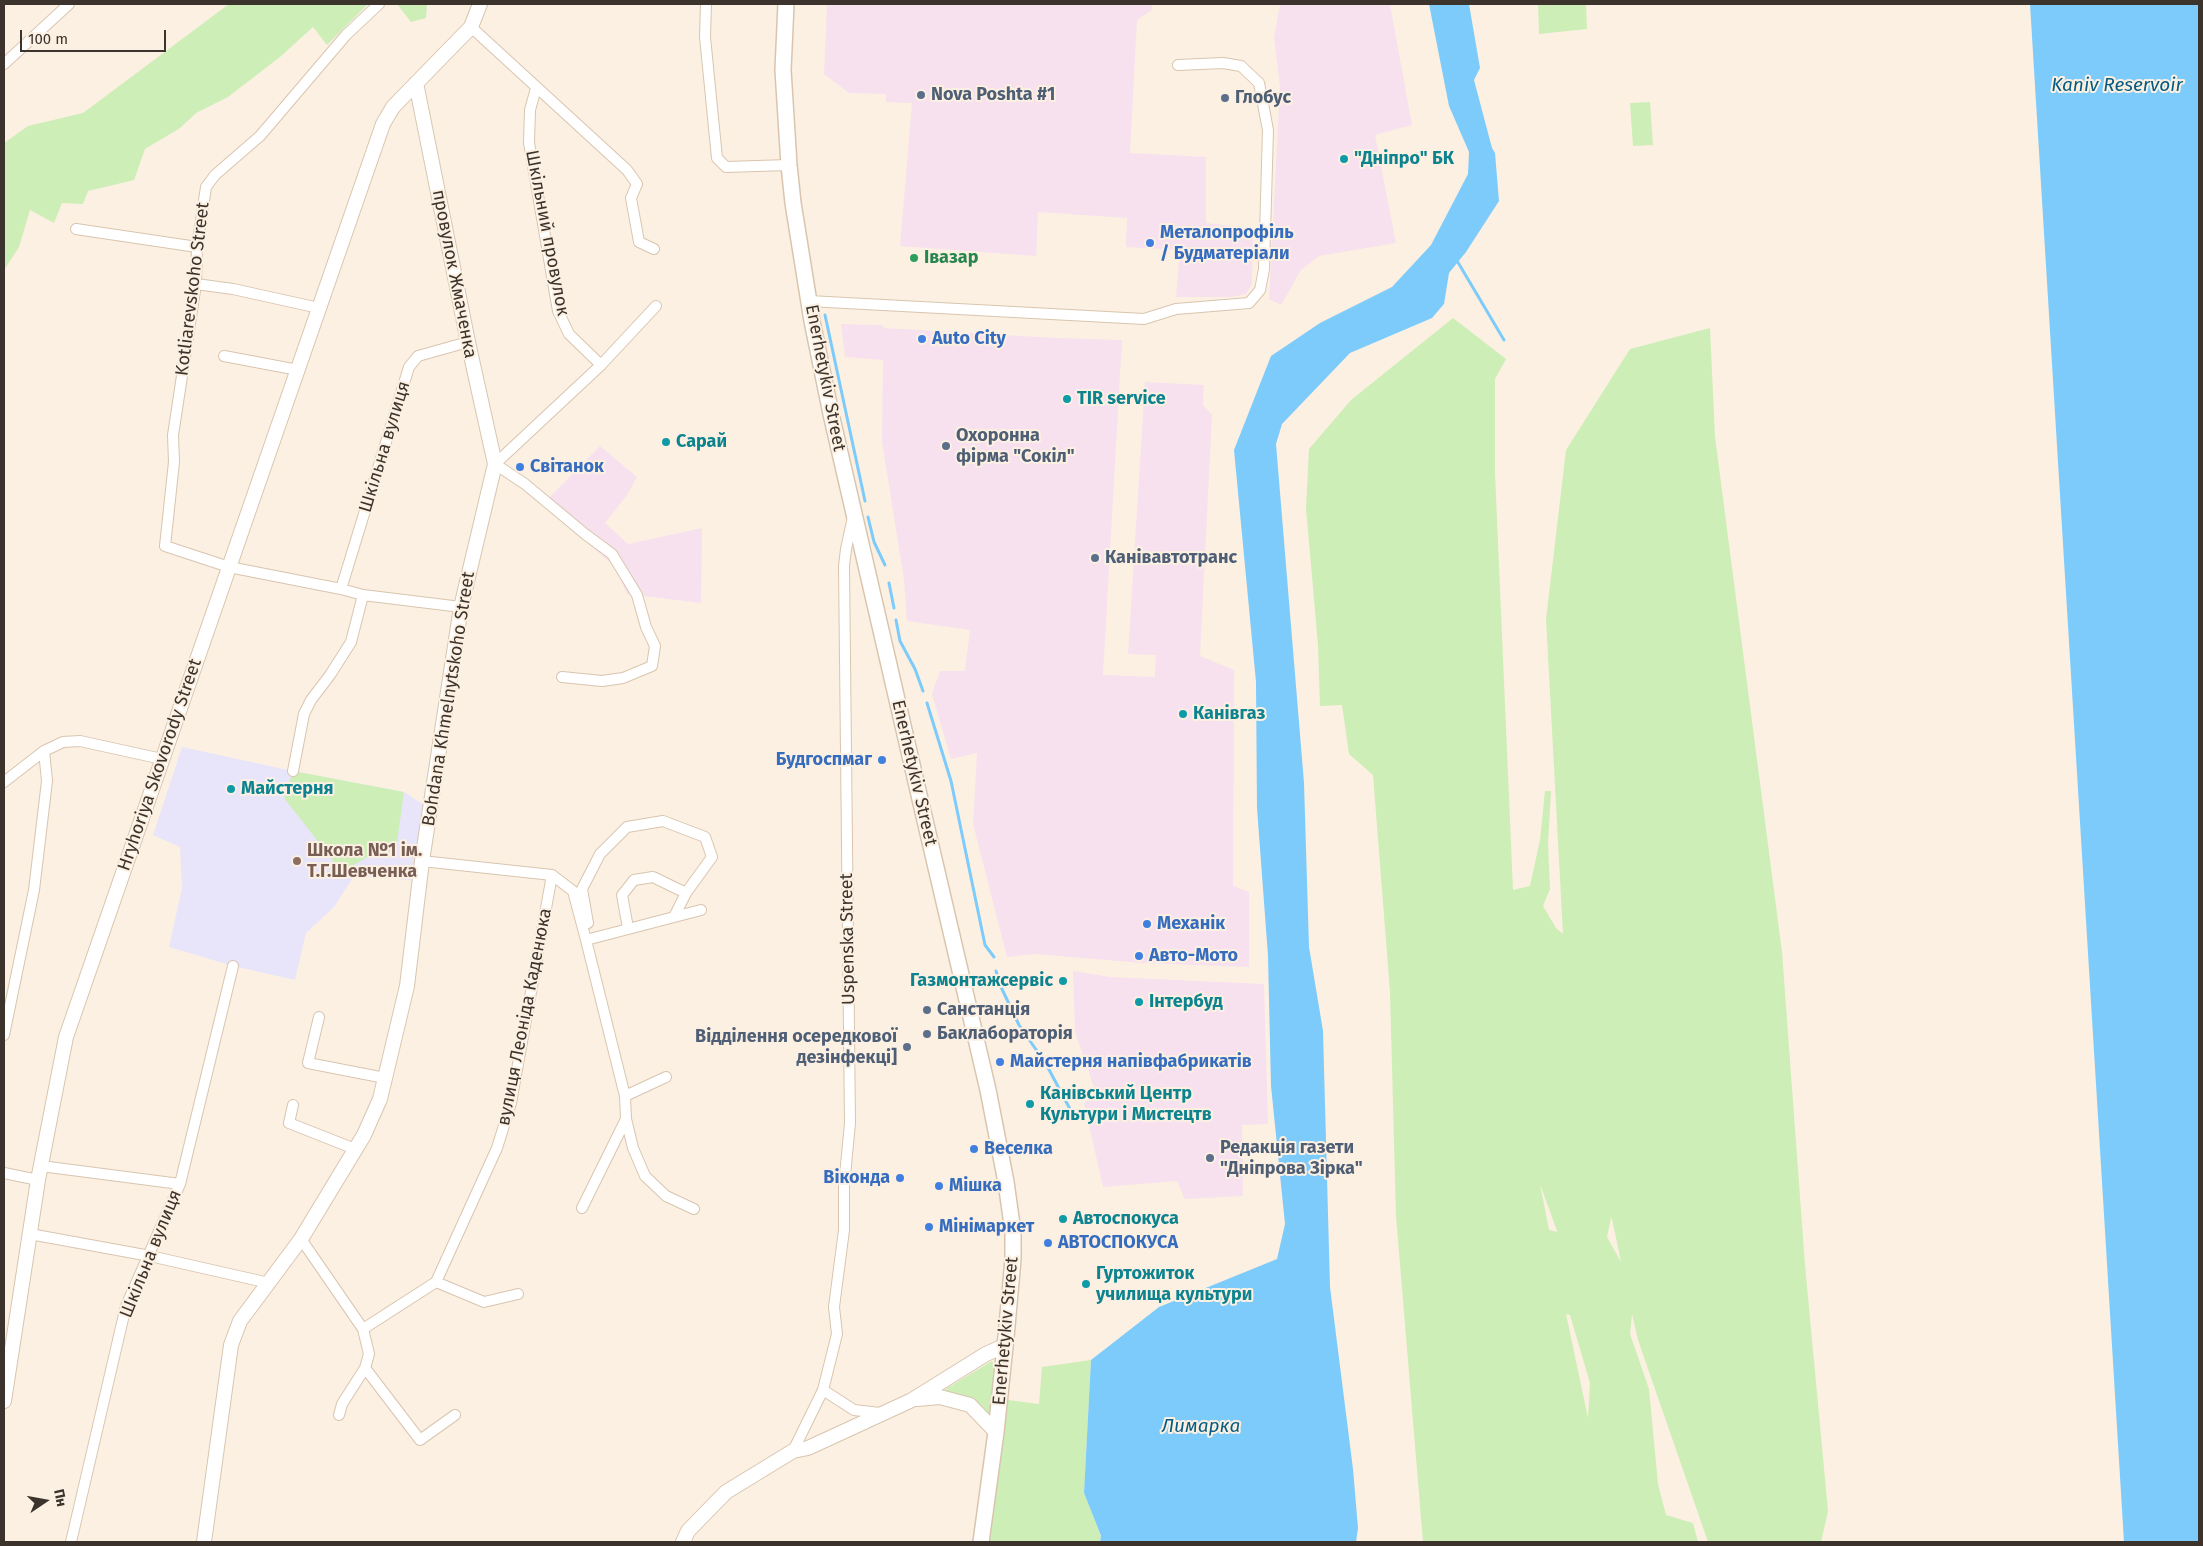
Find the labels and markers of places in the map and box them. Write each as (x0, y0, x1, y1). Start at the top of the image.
place label: Nova Poshta #1 (931, 84, 1055, 106)
place label: Глобус (1235, 87, 1291, 109)
marker: Nova Poshta #1 (915, 89, 927, 101)
marker: Глобус (1219, 92, 1231, 104)
place label: "Дніпро" БК (1354, 148, 1454, 170)
marker: "Дніпро" БК (1338, 153, 1350, 165)
place label: Металопрофіль / Будматеріали (1160, 222, 1294, 264)
marker: Металопрофіль / Будматеріали (1144, 237, 1156, 249)
place label: Івазар (924, 247, 978, 269)
marker: Івазар (908, 252, 920, 264)
place label: Auto City (932, 328, 1006, 350)
marker: Auto City (916, 333, 928, 345)
place label: TIR service (1077, 388, 1166, 410)
marker: TIR service (1061, 393, 1073, 405)
place label: Охоронна фірма "Сокіл" (956, 425, 1075, 468)
place label: Сарай (676, 431, 727, 453)
marker: Сарай (660, 436, 672, 448)
marker: Охоронна фірма "Сокіл" (940, 440, 952, 452)
place label: Світанок (530, 456, 604, 478)
marker: Світанок (514, 461, 526, 473)
place label: Канівавтотранс (1105, 547, 1237, 569)
marker: Канівавтотранс (1089, 552, 1101, 564)
place label: Канівгаз (1193, 703, 1265, 725)
marker: Канівгаз (1177, 708, 1189, 720)
place label: Будгоспмаг (776, 749, 872, 771)
marker: Будгоспмаг (876, 754, 888, 766)
place label: Майстерня (241, 778, 334, 800)
marker: Майстерня (225, 783, 237, 795)
place label: Школа №1 ім. Т.Г.Шевченка (307, 840, 422, 882)
marker: Школа №1 ім. Т.Г.Шевченка (291, 855, 303, 867)
place label: Механік (1157, 913, 1225, 935)
marker: Механік (1141, 918, 1153, 930)
place label: Авто-Мото (1149, 945, 1238, 967)
marker: Авто-Мото (1133, 950, 1145, 962)
place label: Газмонтажсервіс (910, 970, 1053, 992)
marker: Газмонтажсервіс (1057, 975, 1069, 987)
place label: Інтербуд (1149, 991, 1223, 1013)
marker: Інтербуд (1133, 996, 1145, 1008)
place label: Санстанція (937, 999, 1030, 1021)
marker: Санстанція (921, 1004, 933, 1016)
place label: Баклабораторія (937, 1023, 1073, 1045)
place label: Відділення осередкової дезінфекці] (695, 1026, 897, 1068)
marker: Баклабораторія (921, 1028, 933, 1040)
marker: Відділення осередкової дезінфекці] (901, 1041, 913, 1053)
place label: Майстерня напівфабрикатів (1010, 1051, 1252, 1073)
marker: Майстерня напівфабрикатів (994, 1056, 1006, 1068)
place label: Канівський Центр Культури і Мистецтв (1040, 1083, 1212, 1126)
marker: Канівський Центр Культури і Мистецтв (1024, 1098, 1036, 1110)
place label: Редакція газети "Дніпрова Зірка" (1220, 1137, 1363, 1180)
place label: Веселка (984, 1138, 1053, 1160)
marker: Веселка (968, 1143, 980, 1155)
marker: Редакція газети "Дніпрова Зірка" (1204, 1152, 1216, 1164)
place label: Віконда (823, 1167, 890, 1189)
marker: Віконда (894, 1172, 906, 1184)
place label: Мішка (949, 1175, 1002, 1197)
marker: Мішка (933, 1180, 945, 1192)
place label: Автоспокуса (1073, 1208, 1179, 1230)
marker: Автоспокуса (1057, 1213, 1069, 1225)
place label: Мінімаркет (939, 1216, 1034, 1238)
marker: Мінімаркет (923, 1221, 935, 1233)
place label: АВТОСПОКУСА (1058, 1232, 1178, 1254)
marker: АВТОСПОКУСА (1042, 1237, 1054, 1249)
place label: Гуртожиток училища культури (1096, 1263, 1252, 1306)
marker: Гуртожиток училища культури (1080, 1278, 1092, 1290)

